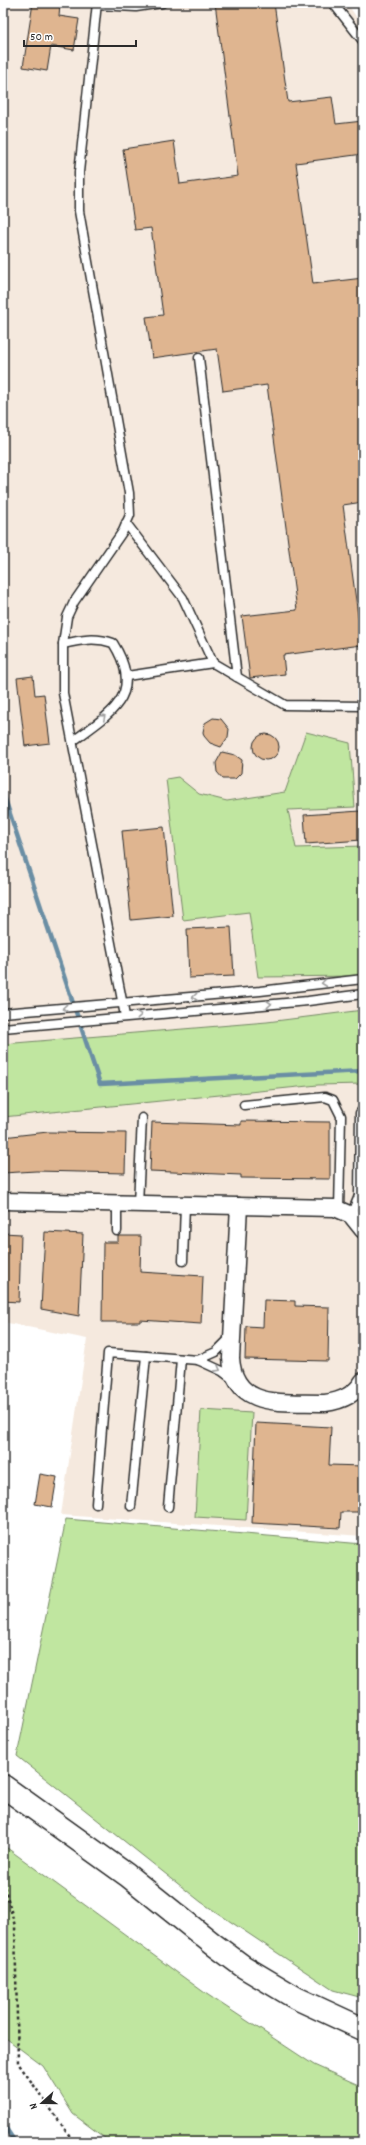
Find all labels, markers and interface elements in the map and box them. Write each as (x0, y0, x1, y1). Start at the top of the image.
scale bar (24, 22, 136, 48)
text: 50 m (30, 29, 53, 46)
one-way arrow (98, 714, 106, 721)
one-way arrow (321, 979, 327, 988)
one-way arrow (192, 992, 198, 1001)
one-way arrow (266, 1000, 272, 1009)
one-way arrow (62, 1003, 68, 1012)
one-way arrow (136, 1011, 142, 1020)
one-way arrow (214, 1364, 221, 1371)
north arrow (22, 2083, 62, 2123)
text: N (26, 2100, 43, 2111)

